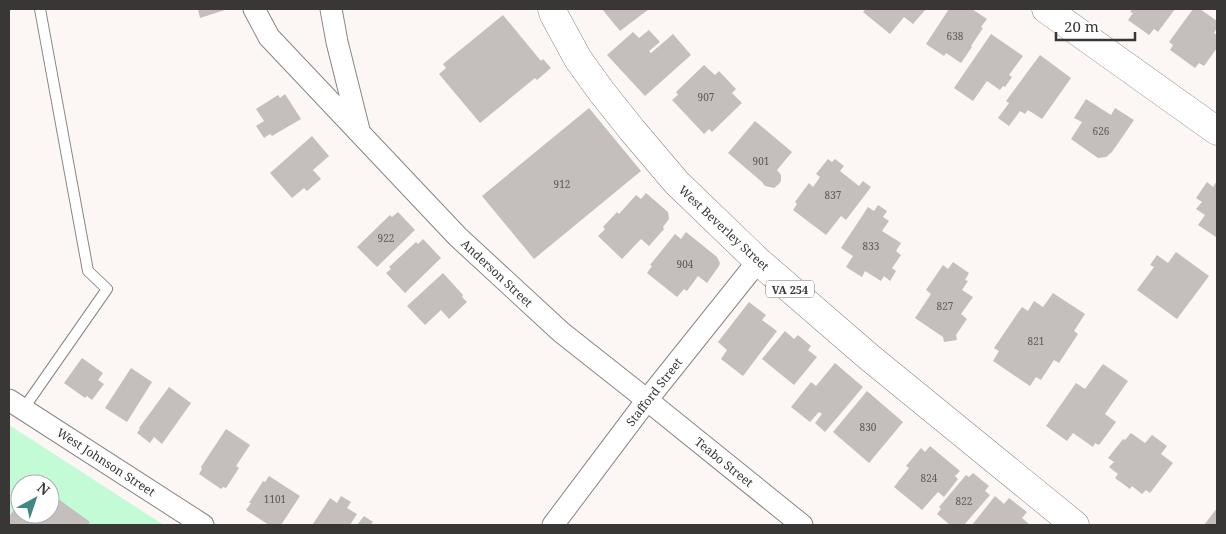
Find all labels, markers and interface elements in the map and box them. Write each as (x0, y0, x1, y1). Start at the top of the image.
scale bar (1056, 10, 1135, 42)
text: 20 m (1064, 16, 1099, 36)
house number: 638 (947, 29, 964, 43)
house number: 907 (698, 90, 715, 104)
house number: 626 (1093, 124, 1110, 138)
house number: 901 (753, 154, 769, 168)
house number: 912 (554, 177, 570, 191)
street label: West Beverley Street (675, 182, 773, 274)
house number: 837 (825, 188, 842, 202)
house number: 922 (378, 231, 394, 245)
street label: Anderson Street (457, 235, 537, 311)
house number: 833 (863, 239, 880, 253)
house number: 904 (677, 257, 694, 271)
road number: VA 254 (766, 280, 814, 298)
house number: 827 (937, 299, 954, 313)
house number: 821 (1028, 334, 1044, 348)
street label: Stafford Street (622, 354, 686, 430)
house number: 830 (860, 420, 877, 434)
street label: West Johnson Street (53, 424, 159, 500)
street label: Teabo Street (691, 433, 757, 491)
house number: 824 (921, 471, 938, 485)
north arrow (10, 474, 60, 524)
text: N (33, 478, 54, 499)
house number: 1101 (264, 492, 286, 506)
house number: 822 (956, 494, 972, 508)

